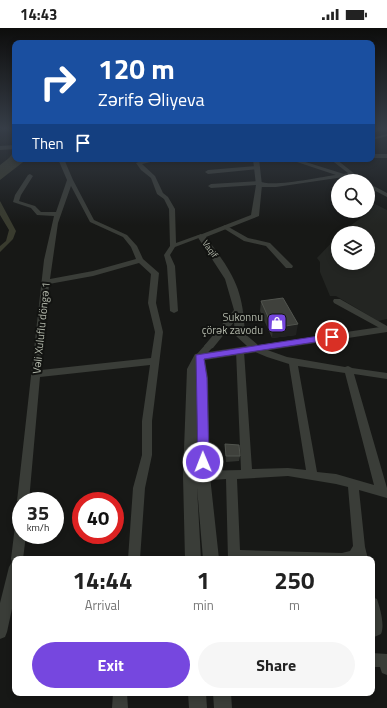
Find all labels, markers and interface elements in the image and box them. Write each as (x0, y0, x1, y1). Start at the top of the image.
text: 14:43 (20, 3, 57, 26)
text: 120 m (98, 47, 175, 90)
icon: right (32, 56, 84, 108)
text: Zərifə Əliyeva (98, 86, 204, 113)
text: Then (32, 132, 64, 155)
icon: arrive (72, 132, 94, 154)
map controls (331, 174, 375, 270)
button: search (331, 174, 375, 218)
button: layers (331, 226, 375, 270)
street label: Vaqif (200, 237, 221, 260)
street label: Vəli Xuluflu döngə 1 (28, 281, 54, 375)
place label: Sukonnu çörək zavodu (202, 309, 263, 338)
shop icon: Sukonnu çörək zavodu (266, 312, 288, 334)
pin (315, 320, 349, 354)
icon: arrive (321, 326, 343, 348)
position arrow (182, 441, 224, 483)
speed limit sign: 40 (72, 492, 124, 544)
text: 35 (27, 497, 49, 528)
text: km/h (27, 520, 49, 535)
text: 14:44 (73, 562, 132, 598)
text: 1 (197, 562, 210, 598)
text: 250 (274, 562, 314, 598)
text: Arrival (85, 595, 120, 615)
text: min (193, 595, 214, 615)
text: m (289, 595, 300, 615)
button: Exit (32, 642, 190, 688)
button: Share (198, 642, 355, 688)

